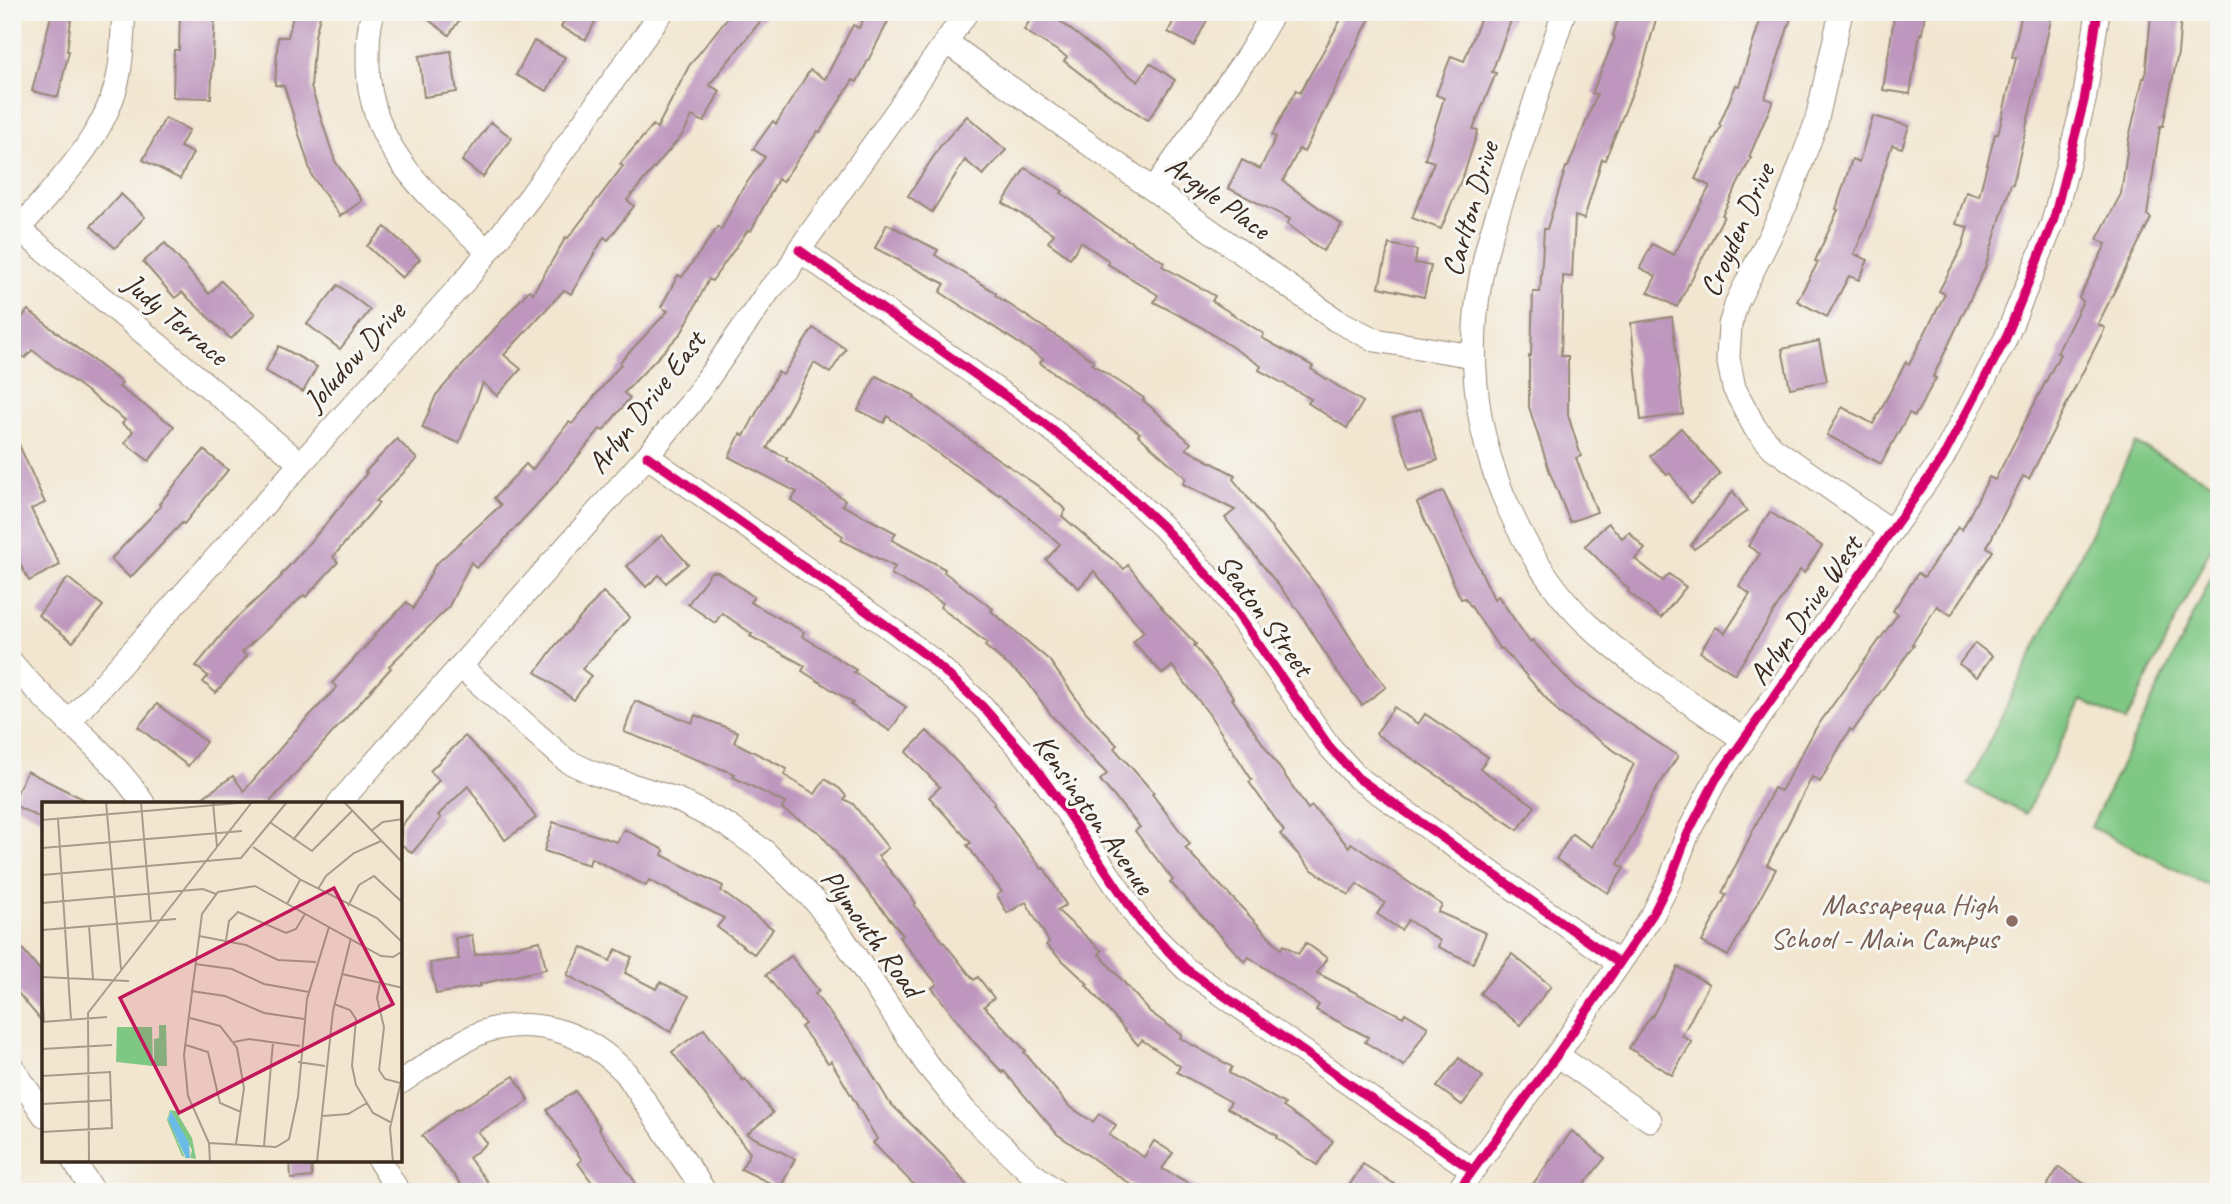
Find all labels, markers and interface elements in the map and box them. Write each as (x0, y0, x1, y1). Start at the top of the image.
street label: Carlton Drive (1433, 135, 1508, 280)
street label: Argyle Place (1158, 146, 1280, 249)
street label: Croyden Drive (1691, 156, 1784, 302)
street label: Judy Terrace (114, 263, 238, 375)
street label: Joludow Drive (293, 292, 415, 420)
street label: Arlyn Drive East (578, 321, 715, 481)
street label: Arlyn Drive West (1740, 525, 1872, 692)
street label: Seaton Street (1208, 546, 1324, 686)
street label: Kensington Avenue (1025, 726, 1165, 903)
inset map (42, 802, 402, 1162)
street label: Plymouth Road (813, 861, 934, 1008)
place label: Massapequa High School - Main Campus (1770, 885, 2001, 957)
marker: Massapequa High School - Main Campus (2004, 913, 2020, 929)

